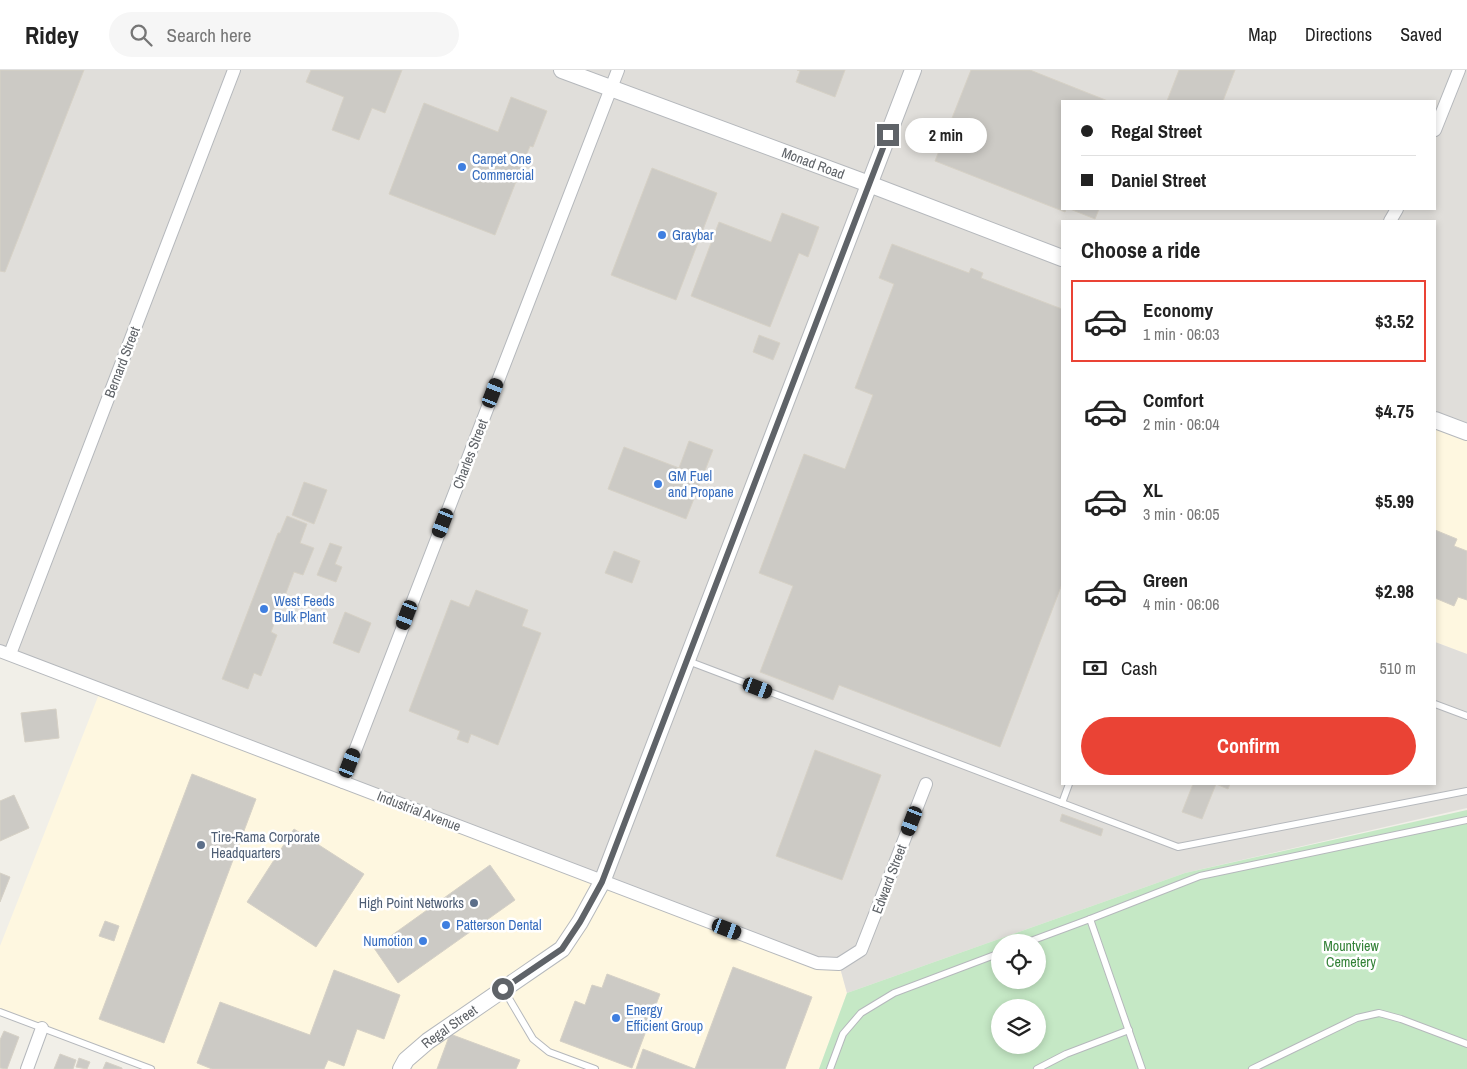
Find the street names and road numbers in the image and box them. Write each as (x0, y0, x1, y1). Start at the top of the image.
street label: Monad Road (779, 143, 847, 183)
street label: Bernard Street (100, 324, 144, 400)
street label: Charles Street (448, 417, 492, 491)
street label: Industrial Avenue (374, 787, 464, 835)
street label: Edward Street (868, 842, 910, 916)
street label: Regal Street (417, 1001, 481, 1052)

